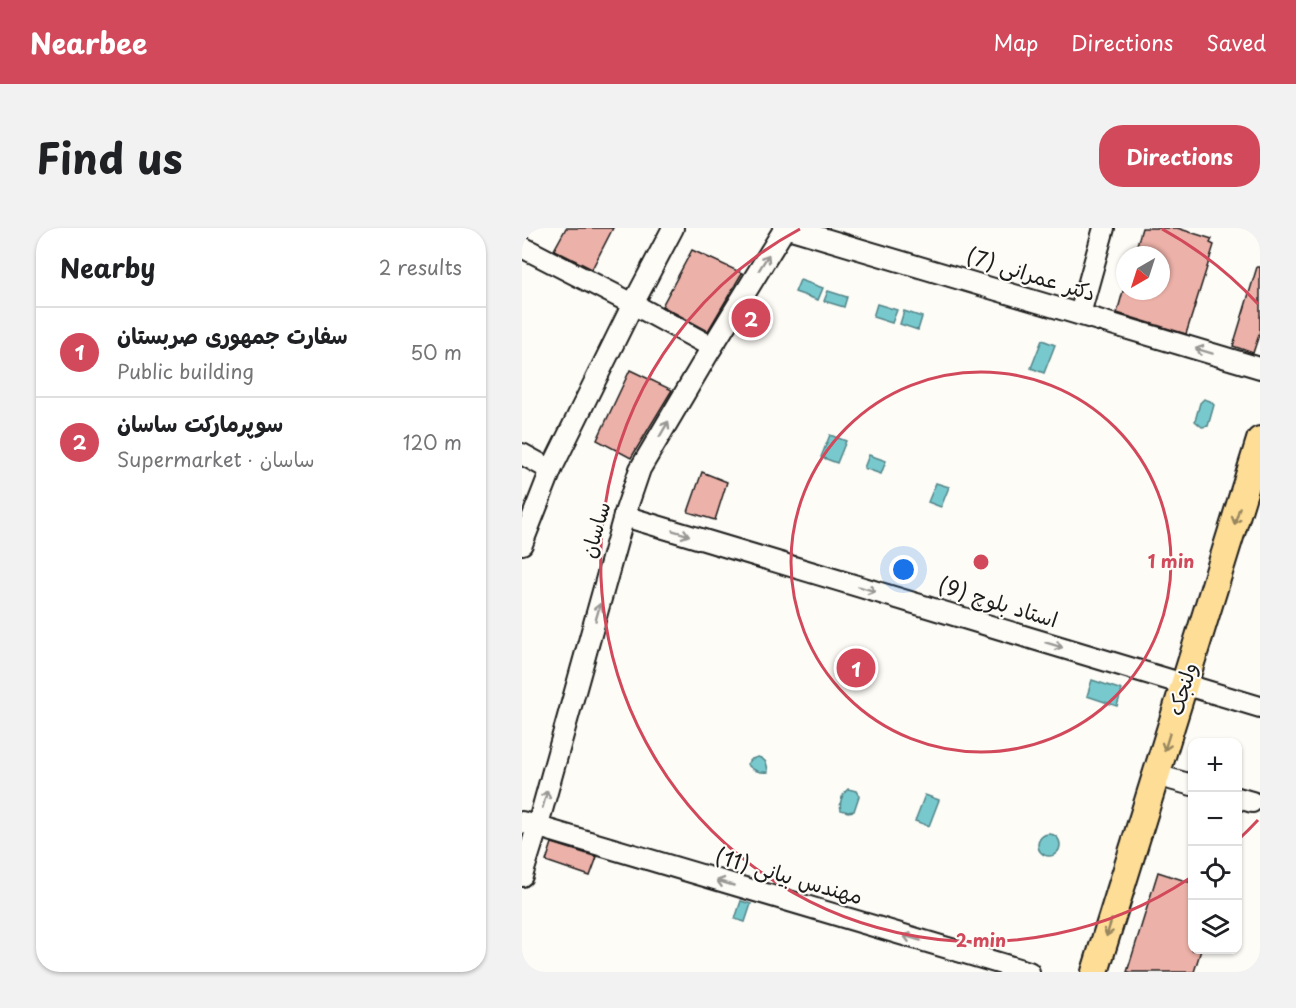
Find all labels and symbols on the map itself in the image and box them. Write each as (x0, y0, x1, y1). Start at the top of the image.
street label: دکتر عمرانی (7) (963, 238, 1100, 308)
north arrow (1116, 246, 1170, 300)
one-way arrow (759, 254, 771, 271)
pin: 2 (732, 296, 770, 340)
one-way arrow (1195, 345, 1214, 356)
one-way arrow (658, 421, 670, 438)
street label: ساسان (571, 497, 617, 562)
one-way arrow (1230, 506, 1241, 525)
one-way arrow (671, 528, 690, 539)
text: 1 min (1148, 547, 1194, 574)
centre of rings (971, 552, 991, 572)
your location (889, 555, 918, 584)
street label: استاد بلوچ (9) (935, 568, 1062, 634)
one-way arrow (857, 584, 876, 595)
one-way arrow (592, 603, 604, 622)
one-way arrow (1044, 640, 1063, 651)
pin: 1 (836, 646, 876, 690)
street label: ولنجک (1158, 658, 1204, 719)
one-way arrow (1160, 732, 1171, 751)
one-way arrow (540, 790, 551, 809)
street label: مهندس بیانی (11) (712, 839, 867, 911)
one-way arrow (716, 877, 735, 888)
one-way arrow (1103, 918, 1114, 937)
text: 2 min (956, 926, 1006, 953)
one-way arrow (903, 932, 922, 943)

